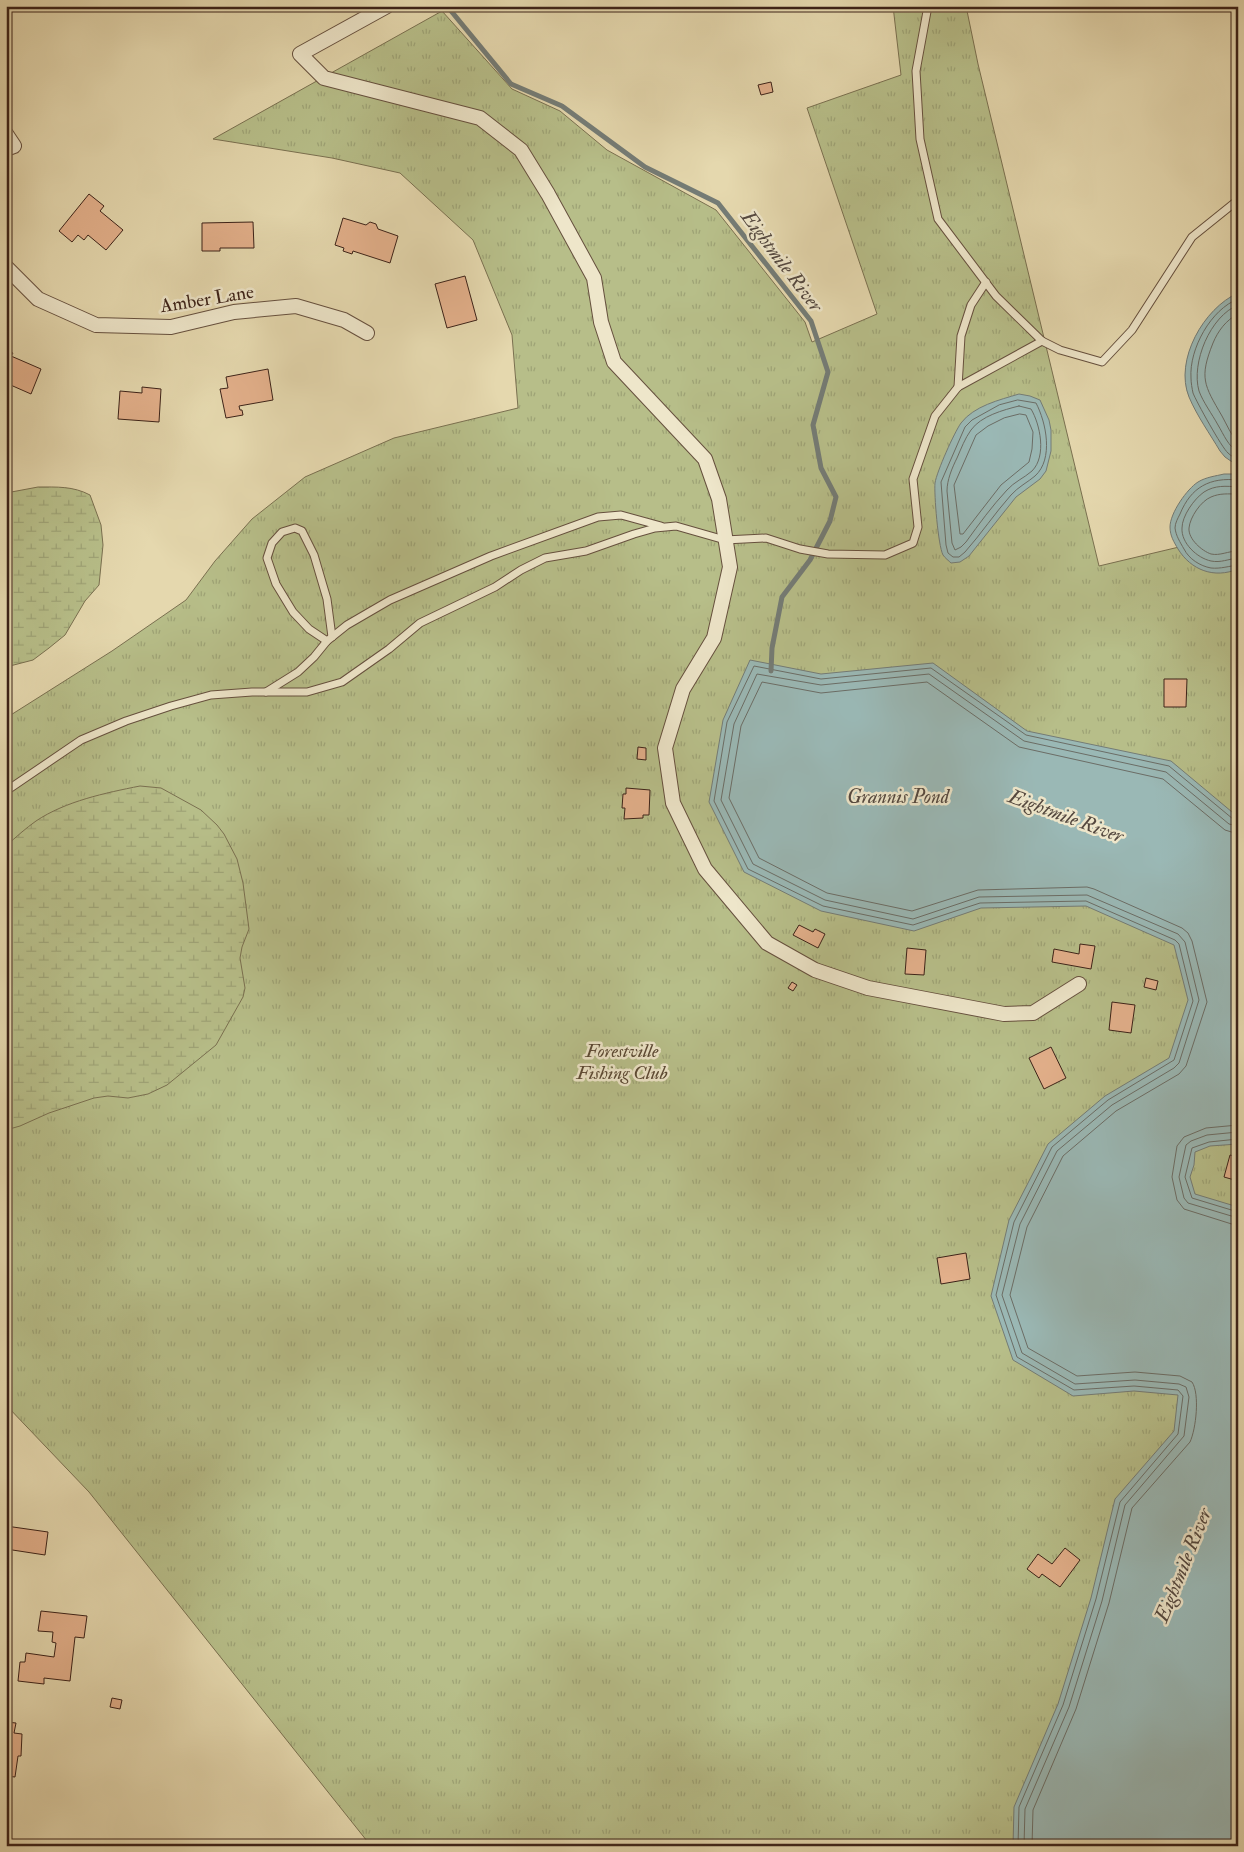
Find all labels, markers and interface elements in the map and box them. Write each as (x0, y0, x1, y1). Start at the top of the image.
water label: Eightmile River (734, 204, 829, 318)
street label: Amber Lane (158, 280, 256, 318)
water label: Eightmile River (1003, 783, 1128, 849)
water label: Grannis Pond (847, 784, 951, 809)
park label: Forestville Fishing Club (575, 1039, 668, 1085)
water label: Eightmile River (1148, 1503, 1218, 1627)

